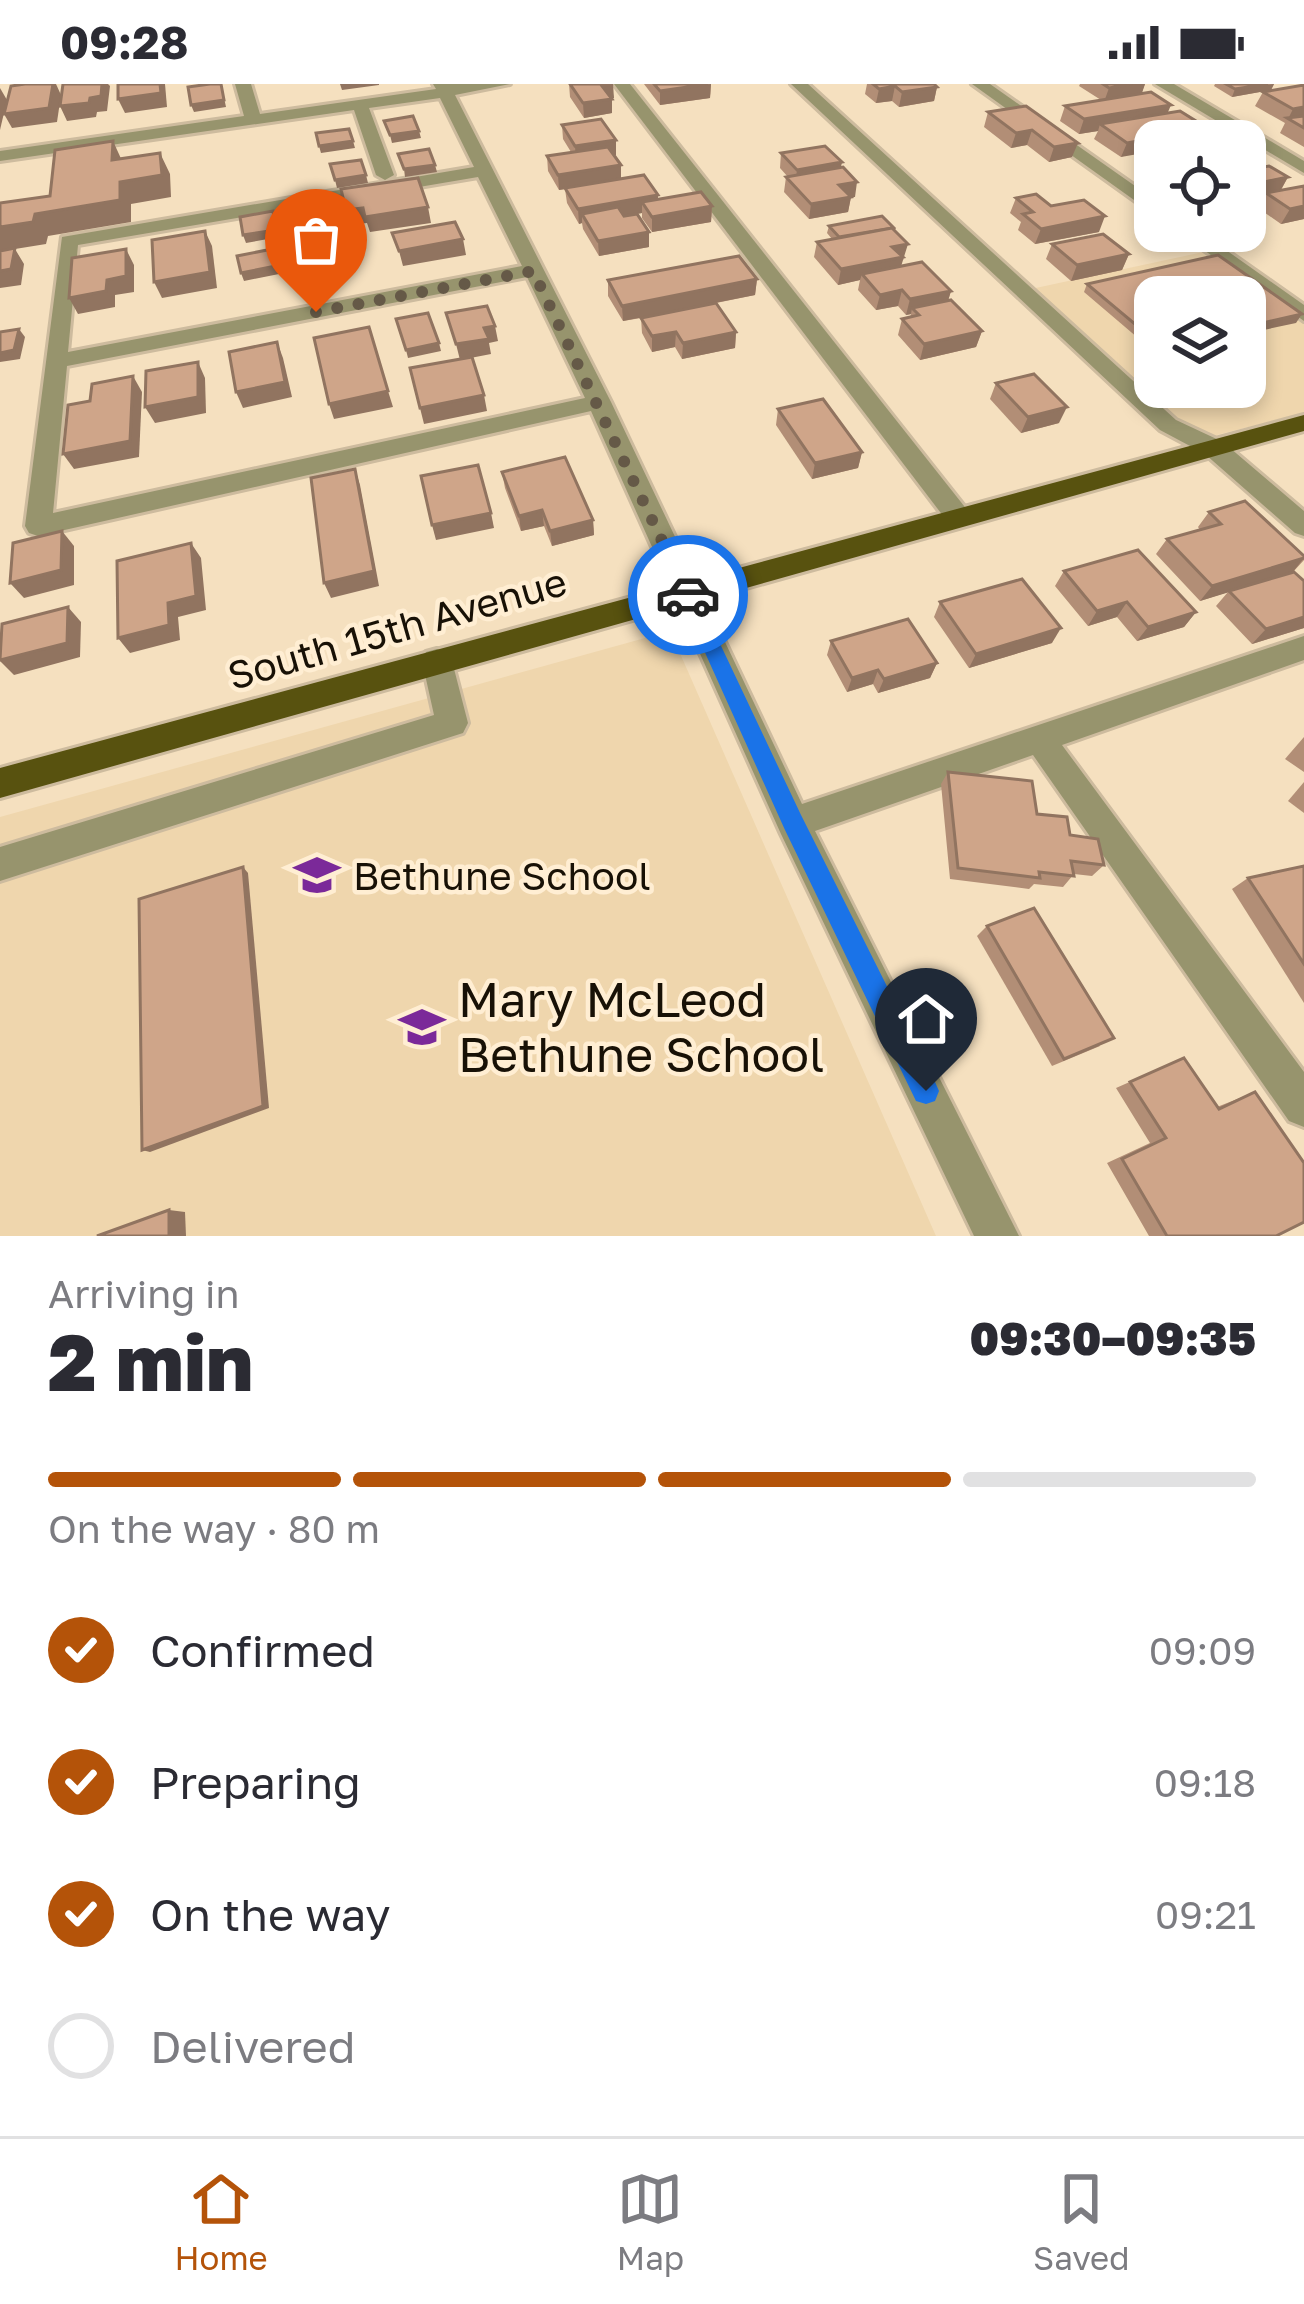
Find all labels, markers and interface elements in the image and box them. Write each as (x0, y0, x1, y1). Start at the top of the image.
text: 09:28 (60, 15, 188, 69)
map controls (1134, 120, 1266, 408)
button: locate (1134, 120, 1266, 252)
pin (265, 189, 367, 312)
icon: bag (283, 207, 349, 273)
button: layers (1134, 276, 1266, 408)
courier (628, 535, 748, 655)
street label: South 15th Avenue (222, 557, 572, 699)
icon: car (655, 562, 721, 628)
school or university icon: Bethune School (292, 850, 342, 900)
place label: Bethune School (353, 852, 651, 899)
pin (875, 968, 977, 1091)
place label: Mary McLeod Bethune School (458, 970, 824, 1083)
icon: home (893, 986, 959, 1052)
school or university icon: Mary McLeod Bethune School (397, 1002, 447, 1052)
text: Arriving in (48, 1270, 239, 1317)
text: 09:30–09:35 (970, 1311, 1256, 1365)
text: 2 min (48, 1315, 253, 1408)
text: On the way · 80 m (48, 1505, 380, 1552)
icon: check (48, 1617, 114, 1683)
text: Confirmed (150, 1623, 375, 1677)
text: 09:09 (1149, 1627, 1256, 1674)
icon: check (48, 1749, 114, 1815)
text: Preparing (150, 1755, 361, 1809)
text: 09:18 (1154, 1759, 1256, 1806)
icon: check (48, 1881, 114, 1947)
text: On the way (150, 1887, 391, 1941)
text: 09:21 (1155, 1891, 1256, 1938)
text: Delivered (150, 2019, 355, 2073)
tab: Home (175, 2166, 268, 2277)
tab: Map (617, 2166, 684, 2277)
tab: Saved (1033, 2166, 1129, 2277)

